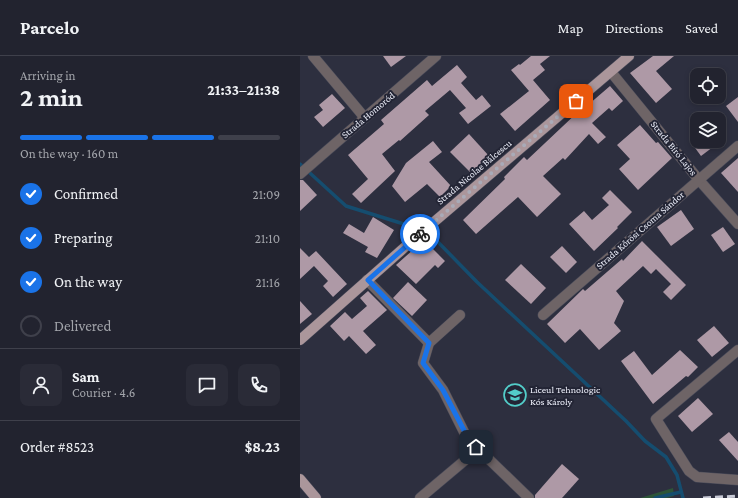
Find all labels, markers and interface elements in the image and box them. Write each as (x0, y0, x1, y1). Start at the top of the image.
text: Parcelo (20, 17, 79, 38)
text: Map (558, 20, 583, 36)
text: Directions (605, 20, 663, 36)
text: Saved (685, 20, 718, 36)
text: Arriving in (20, 68, 76, 83)
map controls (690, 68, 726, 148)
button: locate (690, 68, 726, 104)
text: 21:33–21:38 (207, 82, 280, 98)
text: 2 min (20, 83, 83, 112)
pin (559, 84, 593, 118)
street label: Strada Homoród (339, 89, 397, 140)
icon: bag (565, 90, 587, 112)
button: layers (690, 112, 726, 148)
street label: Strada Bíró Lajos (648, 119, 699, 178)
street label: Strada Nicolae Bălcescu (434, 137, 514, 206)
text: On the way · 160 m (20, 146, 118, 161)
icon: check (20, 183, 42, 205)
text: Confirmed (54, 186, 118, 202)
text: 21:09 (253, 187, 280, 202)
street label: Strada Kőrösi Csoma Sándor (594, 189, 687, 271)
courier (400, 214, 440, 254)
icon: bike (409, 223, 431, 245)
icon: check (20, 227, 42, 249)
text: Preparing (54, 230, 113, 246)
text: 21:10 (255, 231, 280, 246)
icon: check (20, 271, 42, 293)
text: On the way (54, 274, 122, 290)
text: 21:16 (256, 275, 280, 290)
text: Delivered (54, 318, 111, 334)
button: person (20, 364, 62, 406)
button: chat (186, 364, 228, 406)
button: phone (238, 364, 280, 406)
text: Sam (72, 369, 100, 385)
school or university icon: Liceul Tehnologic Kós Károly (502, 382, 528, 408)
place label: Liceul Tehnologic Kós Károly (530, 384, 601, 407)
text: Courier · 4.6 (72, 385, 135, 400)
pin (459, 430, 493, 464)
icon: home (465, 436, 487, 458)
text: Order #8523 (20, 439, 94, 455)
text: $8.23 (245, 439, 280, 455)

